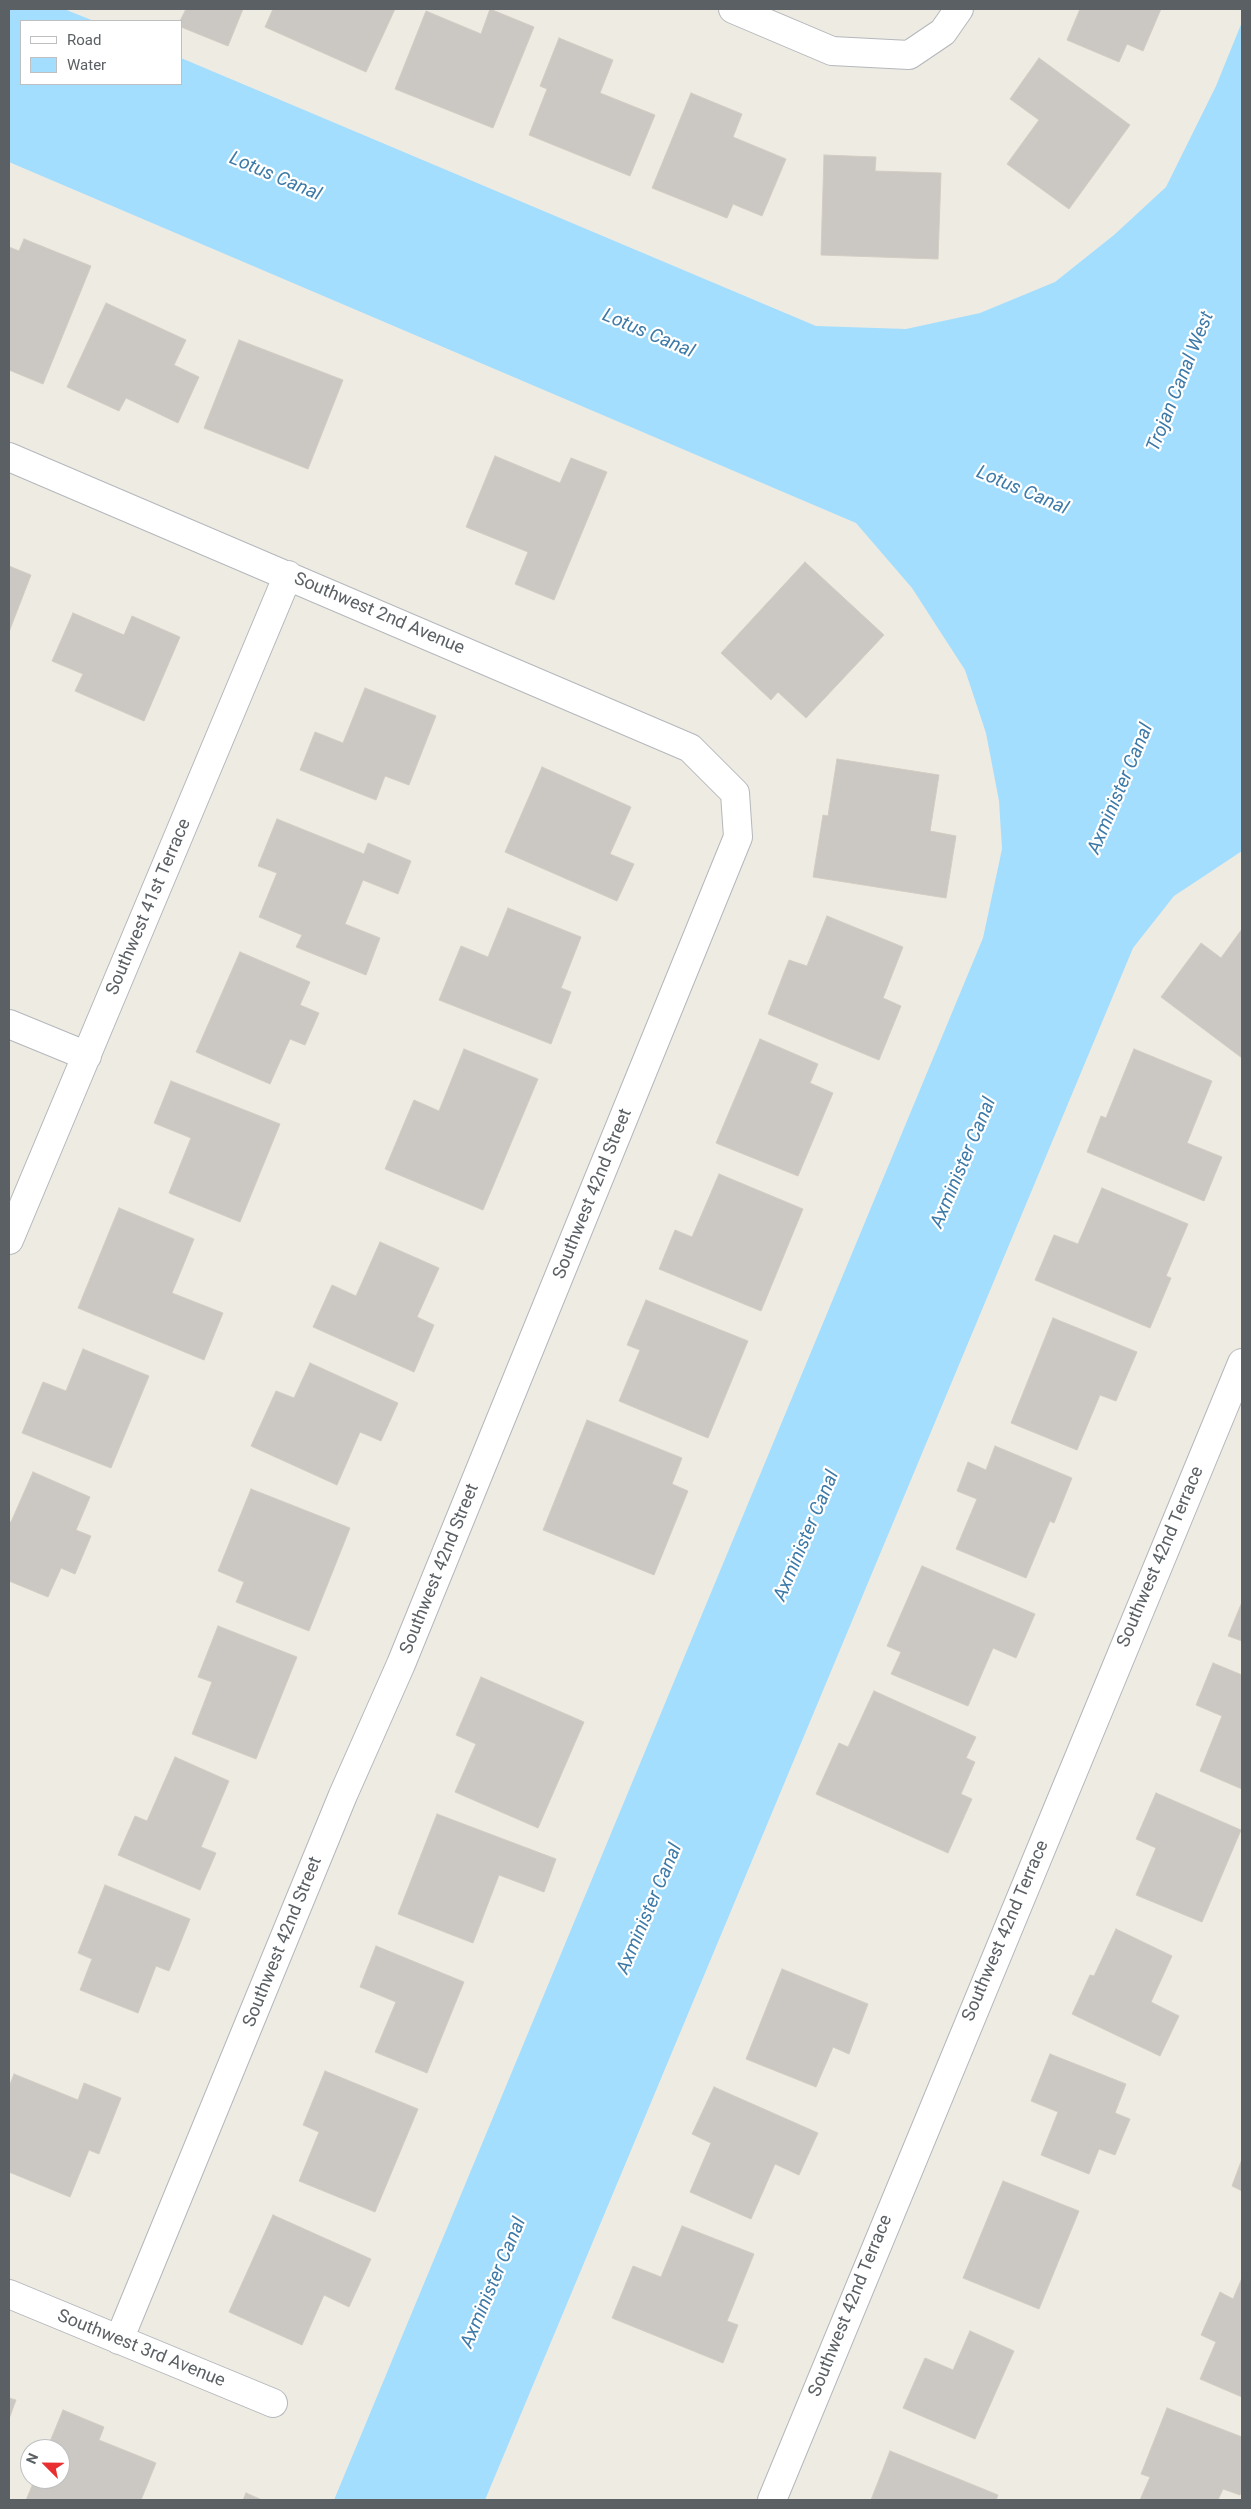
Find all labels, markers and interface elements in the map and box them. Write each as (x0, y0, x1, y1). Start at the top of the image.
legend (20, 20, 182, 85)
text: Road (67, 31, 101, 49)
text: Water (67, 56, 106, 74)
water label: Lotus Canal (226, 147, 324, 207)
water label: Lotus Canal (599, 304, 697, 364)
water label: Trojan Canal West (1143, 309, 1219, 455)
water label: Lotus Canal (973, 461, 1071, 521)
street label: Southwest 2nd Avenue (291, 568, 467, 660)
water label: Axminister Canal (1083, 720, 1159, 858)
street label: Southwest 41st Terrace (102, 816, 196, 998)
water label: Axminister Canal (926, 1094, 1002, 1232)
street label: Southwest 42nd Street (549, 1106, 637, 1282)
street label: Southwest 42nd Terrace (1113, 1463, 1209, 1651)
water label: Axminister Canal (769, 1467, 845, 1605)
street label: Southwest 42nd Street (396, 1481, 484, 1657)
street label: Southwest 42nd Terrace (958, 1837, 1054, 2025)
water label: Axminister Canal (612, 1840, 688, 1978)
street label: Southwest 42nd Street (239, 1854, 327, 2030)
street label: Southwest 42nd Terrace (805, 2212, 897, 2400)
water label: Axminister Canal (456, 2214, 532, 2352)
street label: Southwest 3rd Avenue (54, 2305, 228, 2393)
north arrow (20, 2439, 70, 2489)
text: N (23, 2451, 41, 2466)

